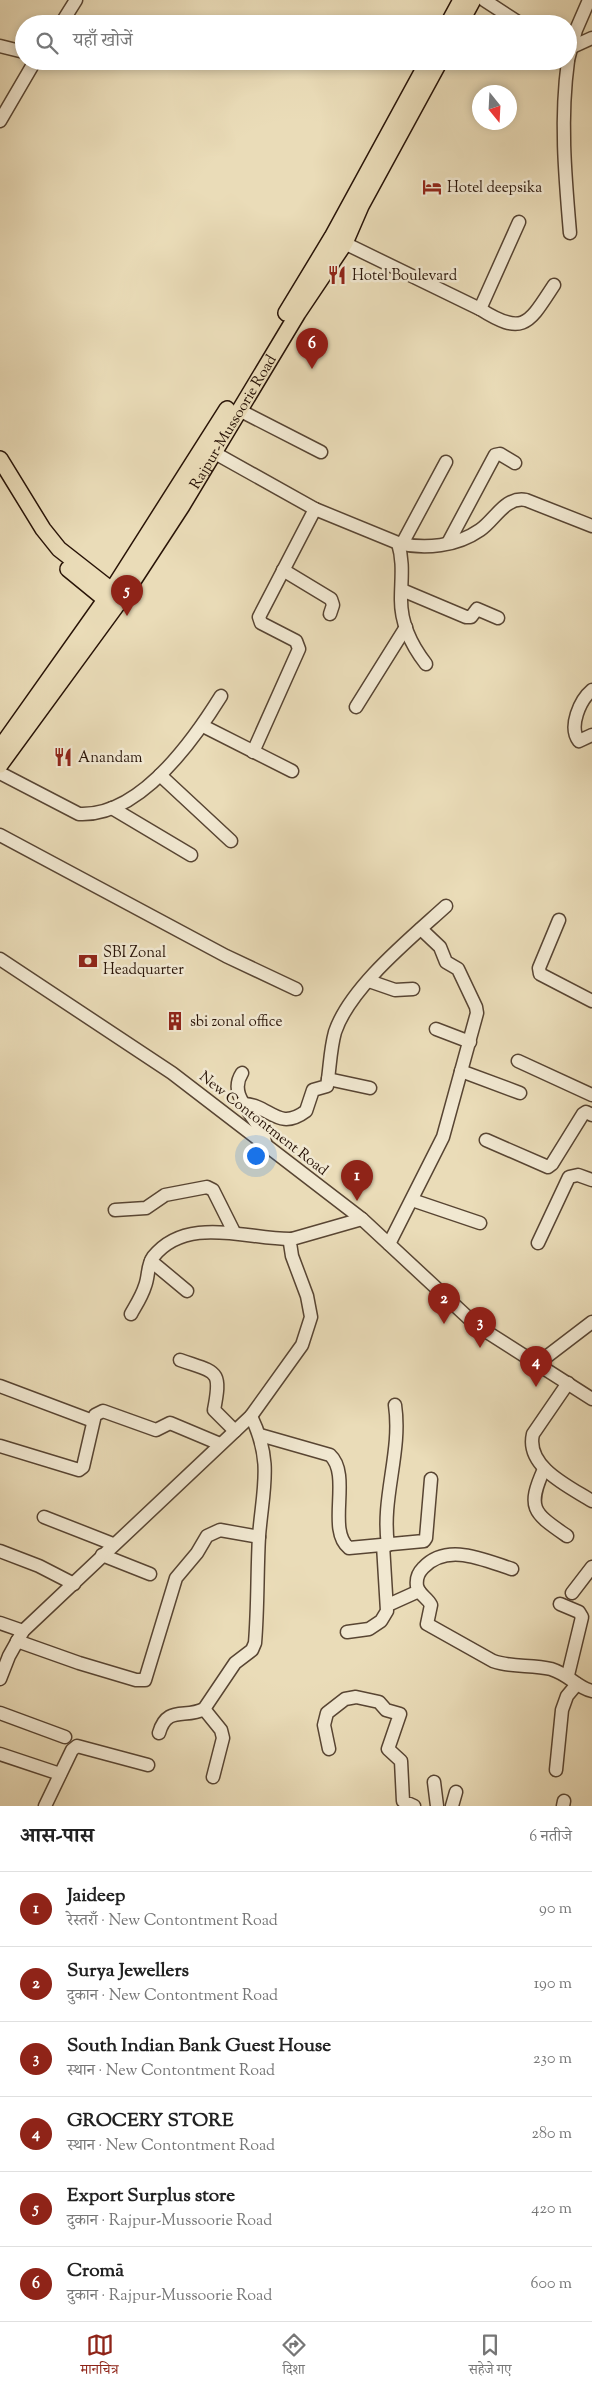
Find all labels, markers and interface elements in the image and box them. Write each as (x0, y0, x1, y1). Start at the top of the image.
search box (15, 15, 577, 70)
text: यहाँ खोजें (73, 28, 133, 55)
icon: search (33, 29, 61, 57)
north arrow (472, 85, 517, 130)
hotel icon: Hotel deepsika (421, 176, 443, 198)
place label: Hotel deepsika (447, 178, 542, 199)
restaurant icon: Hotel Boulevard (326, 264, 348, 286)
place label: Hotel Boulevard (352, 266, 458, 287)
pin: 6 (296, 328, 328, 369)
street label: Rajpur-Mussoorie Road (185, 351, 283, 494)
pin: 5 (111, 575, 143, 616)
restaurant icon: Anandam (52, 746, 74, 768)
place label: Anandam (78, 748, 143, 769)
place label: SBI Zonal Headquarter (103, 943, 184, 981)
bank icon: SBI Zonal Headquarter (77, 950, 99, 972)
building icon: sbi zonal office (164, 1010, 186, 1032)
place label: sbi zonal office (190, 1012, 282, 1033)
street label: New Contontment Road (194, 1067, 332, 1182)
your location (243, 1143, 269, 1169)
pin: 1 (341, 1160, 373, 1201)
pin: 2 (428, 1283, 460, 1324)
pin: 3 (464, 1307, 496, 1348)
pin: 4 (520, 1346, 552, 1387)
text: आस-पास (20, 1822, 94, 1852)
text: 6 नतीजे (529, 1826, 572, 1849)
text: Jaideep (67, 1883, 125, 1910)
text: 1 (33, 1898, 39, 1921)
text: 90 m (539, 1898, 572, 1921)
text: रेस्तराँ · New Contontment Road (67, 1910, 278, 1933)
text: Surya Jewellers (67, 1958, 189, 1985)
text: 2 (32, 1973, 40, 1996)
text: 190 m (534, 1973, 572, 1996)
text: दुकान · New Contontment Road (67, 1985, 278, 2008)
text: South Indian Bank Guest House (67, 2033, 331, 2060)
text: 3 (33, 2048, 39, 2071)
text: 230 m (533, 2048, 572, 2071)
text: स्थान · New Contontment Road (67, 2060, 275, 2083)
text: GROCERY STORE (67, 2108, 233, 2135)
text: 4 (32, 2123, 40, 2146)
text: 280 m (531, 2123, 572, 2146)
text: स्थान · New Contontment Road (67, 2135, 275, 2158)
text: Export Surplus store (67, 2183, 235, 2210)
text: 5 (33, 2198, 39, 2221)
text: 420 m (531, 2198, 572, 2221)
text: दुकान · Rajpur-Mussoorie Road (67, 2210, 272, 2233)
text: Cromā (67, 2258, 124, 2285)
text: 6 (32, 2273, 40, 2296)
text: 600 m (530, 2273, 572, 2296)
text: दुकान · Rajpur-Mussoorie Road (67, 2285, 272, 2308)
tab: मानचित्र (81, 2331, 119, 2383)
tab: दिशा (280, 2331, 308, 2383)
tab: सहेजे गए (469, 2331, 511, 2383)

